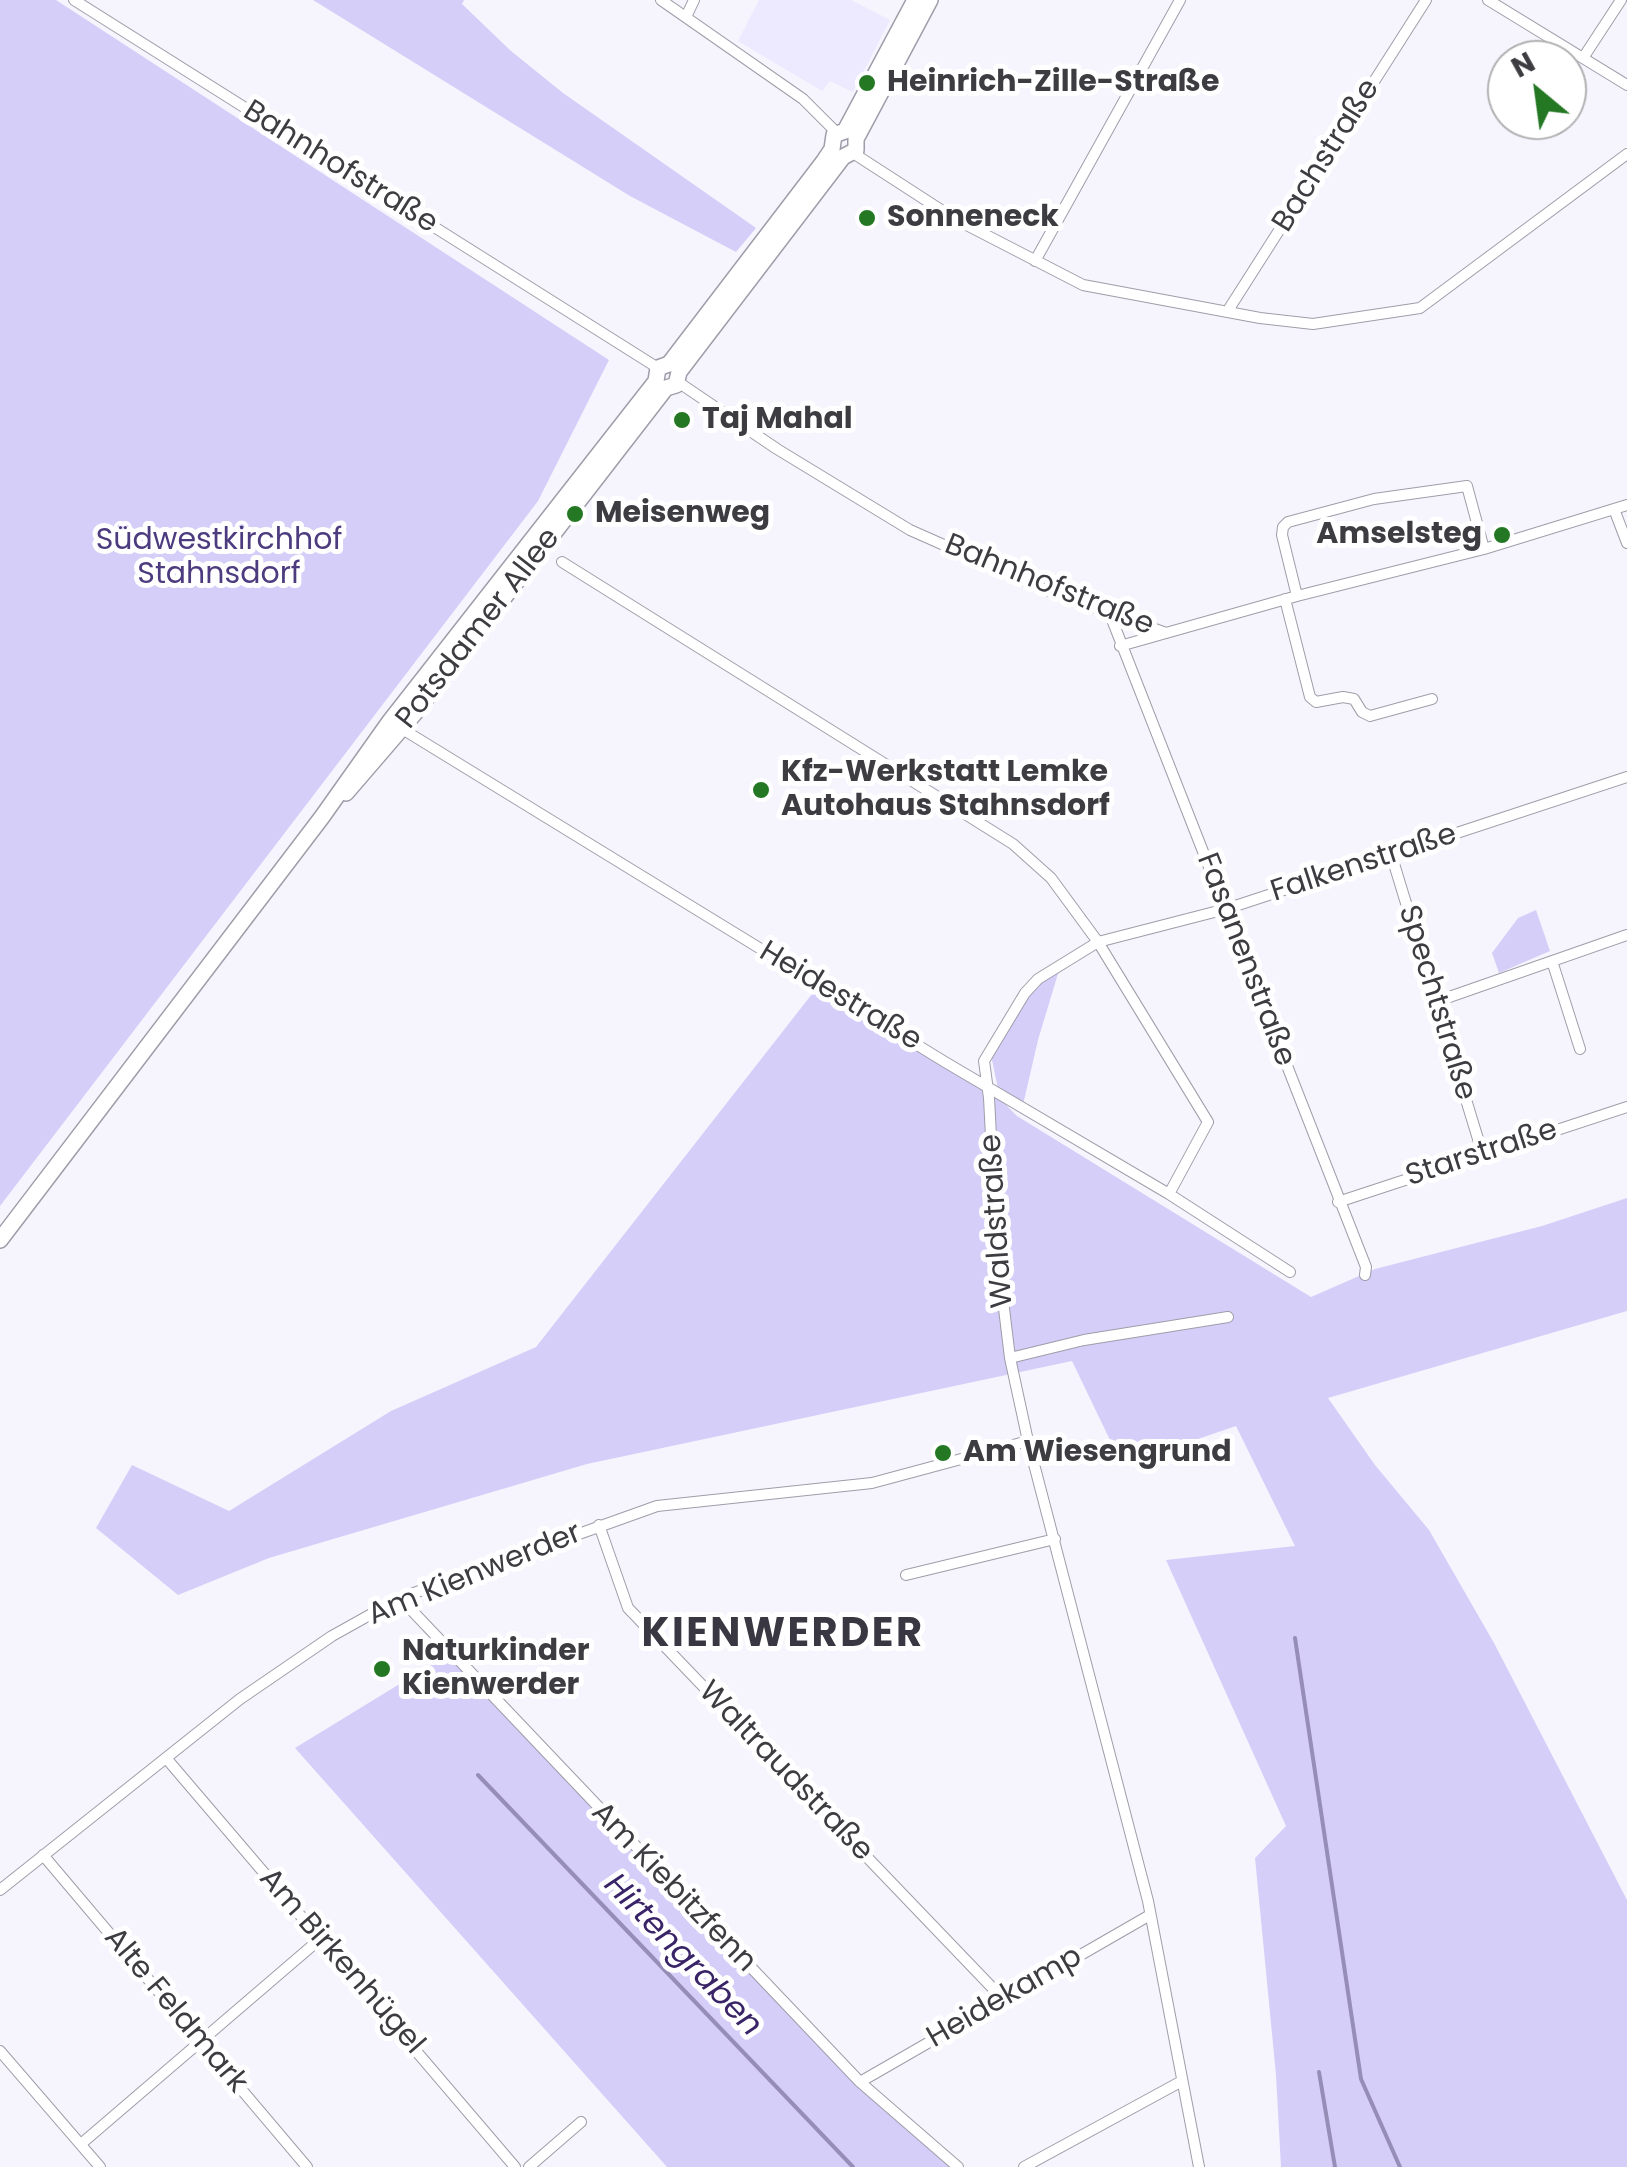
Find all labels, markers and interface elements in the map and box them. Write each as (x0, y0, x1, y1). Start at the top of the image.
north arrow (1487, 40, 1587, 140)
text: N (1505, 43, 1542, 87)
place label: Heinrich-Zille-Straße (887, 65, 1219, 101)
marker: Heinrich-Zille-Straße (856, 72, 878, 94)
street label: Bachstraße (1266, 73, 1388, 239)
street label: Bahnhofstraße (236, 94, 444, 242)
place label: Sonneneck (887, 200, 1059, 236)
marker: Sonneneck (856, 207, 878, 229)
place label: Taj Mahal (702, 402, 853, 438)
marker: Taj Mahal (671, 409, 693, 431)
place label: Meisenweg (595, 496, 770, 532)
marker: Meisenweg (564, 503, 586, 525)
place label: Amselsteg (1316, 517, 1482, 553)
street label: Potsdamer Allee (390, 522, 568, 736)
park label: Südwestkirchhof Stahnsdorf (96, 523, 342, 594)
marker: Amselsteg (1491, 524, 1513, 546)
street label: Bahnhofstraße (939, 528, 1159, 644)
place label: Kfz-Werkstatt Lemke Autohaus Stahnsdorf (781, 755, 1110, 826)
marker: Kfz-Werkstatt Lemke Autohaus Stahnsdorf (750, 779, 772, 801)
street label: Falkenstraße (1267, 817, 1461, 911)
street label: Fasanenstraße (1188, 848, 1302, 1072)
street label: Spechtstraße (1389, 901, 1483, 1105)
street label: Heidestraße (752, 935, 928, 1059)
street label: Starstraße (1402, 1113, 1562, 1195)
street label: Waldstraße (974, 1133, 1022, 1309)
place label: Am Wiesengrund (963, 1435, 1232, 1471)
marker: Am Wiesengrund (932, 1442, 954, 1464)
street label: Am Kienwerder (363, 1516, 587, 1634)
district label: KIENWERDER (642, 1612, 924, 1660)
place label: Naturkinder Kienwerder (402, 1634, 589, 1704)
marker: Naturkinder Kienwerder (371, 1658, 393, 1680)
street label: Waltraudstraße (690, 1675, 880, 1869)
street label: Am Kiebitzfenn (583, 1796, 763, 1980)
street label: Am Birkenhügel (251, 1862, 431, 2062)
water label: Hirtengraben (595, 1867, 769, 2045)
street label: Alte Feldmark (96, 1921, 254, 2101)
street label: Heidekamp (921, 1939, 1089, 2057)

